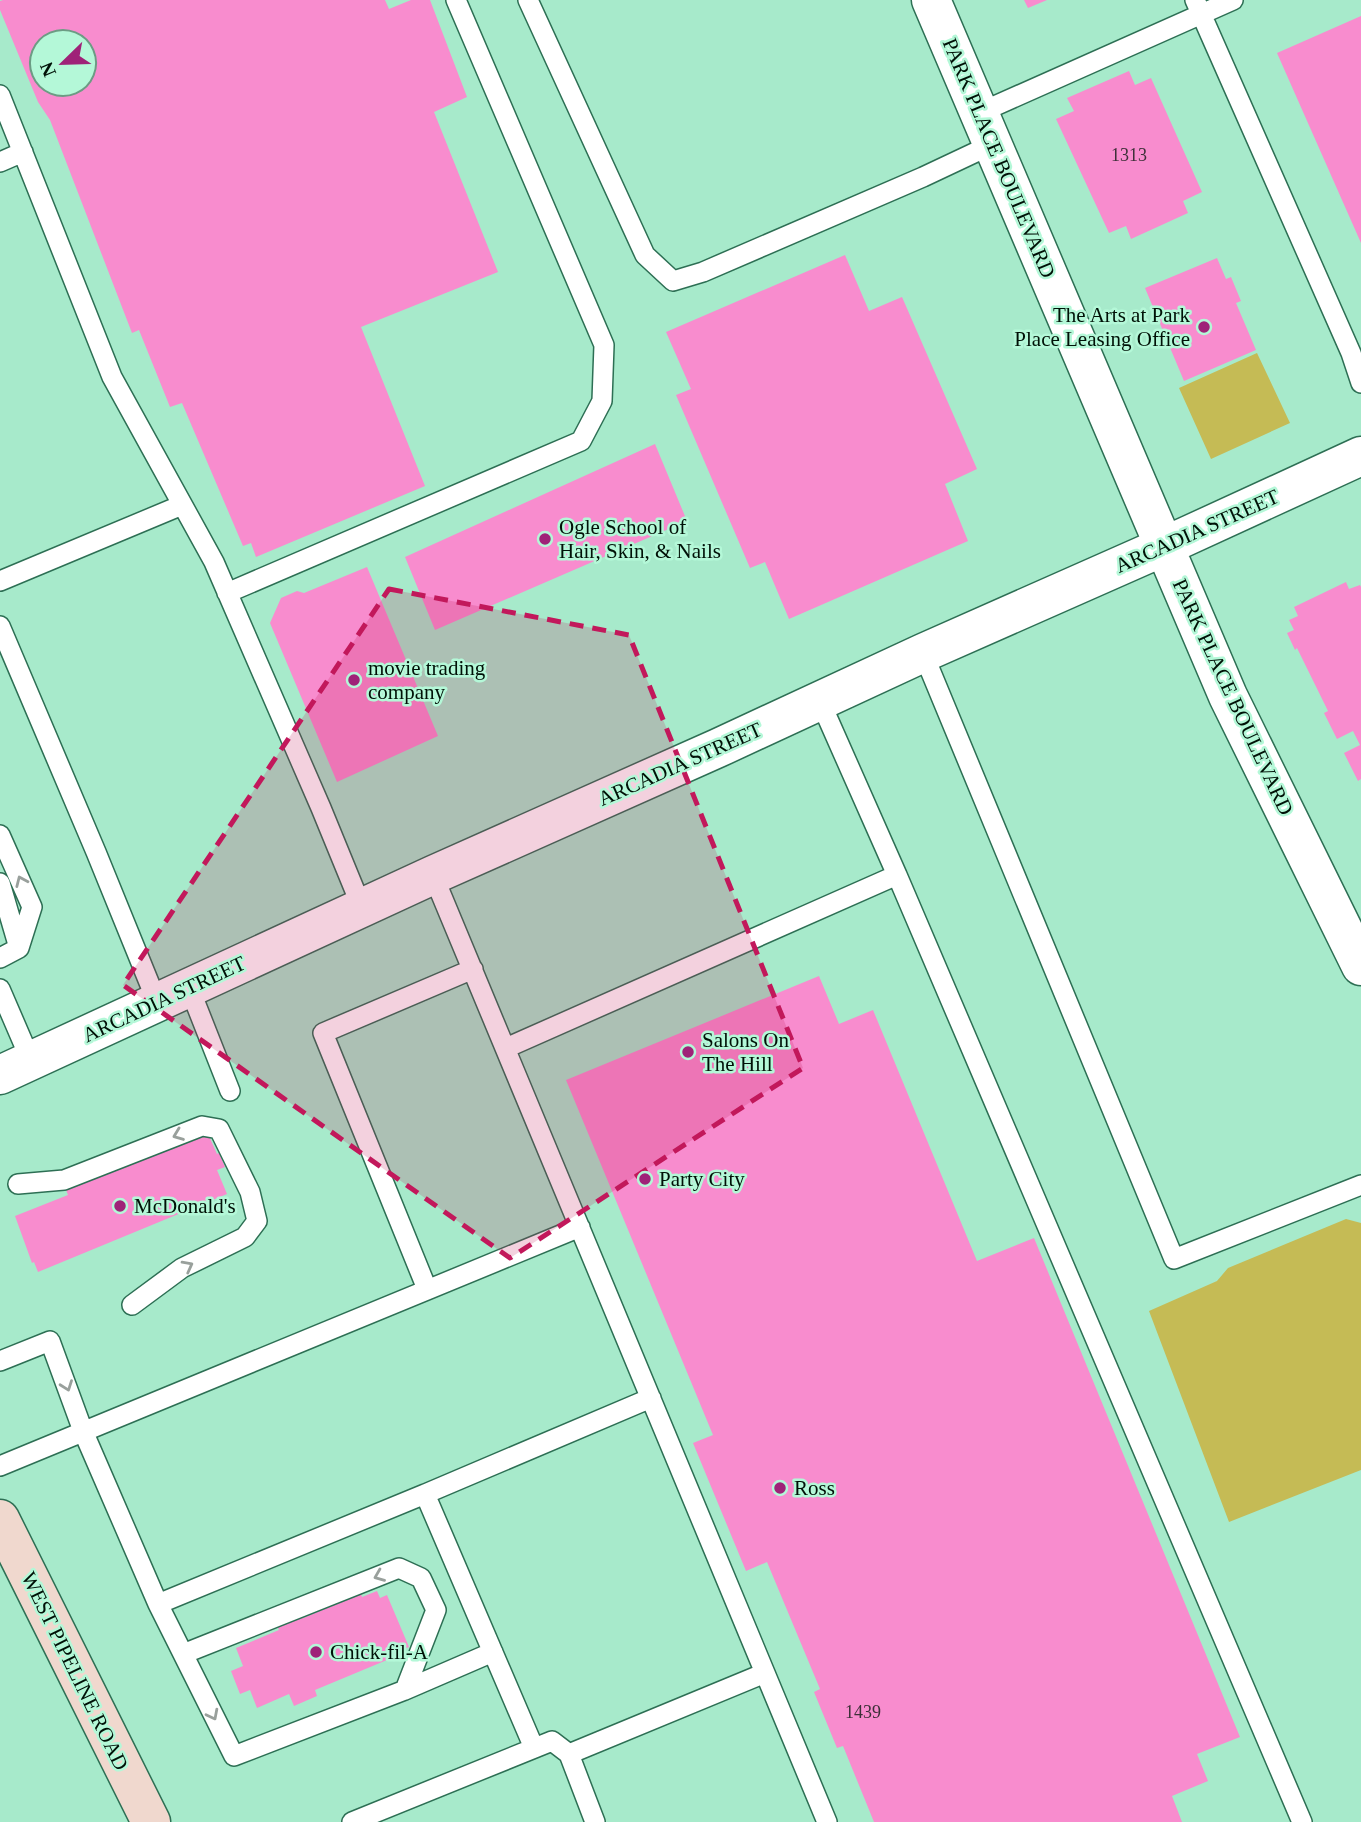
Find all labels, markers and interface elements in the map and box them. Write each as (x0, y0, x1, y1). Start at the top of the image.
north arrow (28, 28, 98, 98)
street label: PARK PLACE BOULEVARD (938, 35, 1060, 281)
text: N (35, 59, 60, 80)
house number: 1313 (1111, 145, 1147, 165)
place label: The Arts at Park Place Leasing Office (1014, 303, 1190, 351)
marker: The Arts at Park Place Leasing Office (1196, 319, 1212, 335)
street label: ARCADIA STREET (1111, 484, 1283, 578)
place label: Ogle School of Hair, Skin, & Nails (559, 515, 721, 563)
marker: Ogle School of Hair, Skin, & Nails (537, 531, 553, 547)
street label: PARK PLACE BOULEVARD (1168, 575, 1298, 819)
place label: movie trading company (368, 656, 486, 704)
marker: movie trading company (346, 672, 362, 688)
street label: ARCADIA STREET (594, 717, 766, 811)
one-way arrow (15, 876, 29, 888)
street label: ARCADIA STREET (79, 951, 249, 1047)
place label: Salons On The Hill (702, 1028, 789, 1076)
marker: Salons On The Hill (680, 1044, 696, 1060)
one-way arrow (173, 1127, 185, 1141)
place label: Party City (659, 1167, 745, 1191)
marker: Party City (637, 1171, 653, 1187)
place label: McDonald's (134, 1194, 236, 1218)
marker: McDonald's (112, 1198, 128, 1214)
one-way arrow (180, 1261, 193, 1274)
one-way arrow (58, 1380, 72, 1392)
place label: Ross (794, 1476, 835, 1500)
marker: Ross (772, 1480, 788, 1496)
street label: WEST PIPELINE ROAD (16, 1568, 134, 1774)
one-way arrow (374, 1568, 386, 1582)
place label: Chick-fil-A (330, 1640, 429, 1664)
marker: Chick-fil-A (308, 1644, 324, 1660)
house number: 1439 (845, 1702, 881, 1722)
one-way arrow (205, 1708, 219, 1720)

